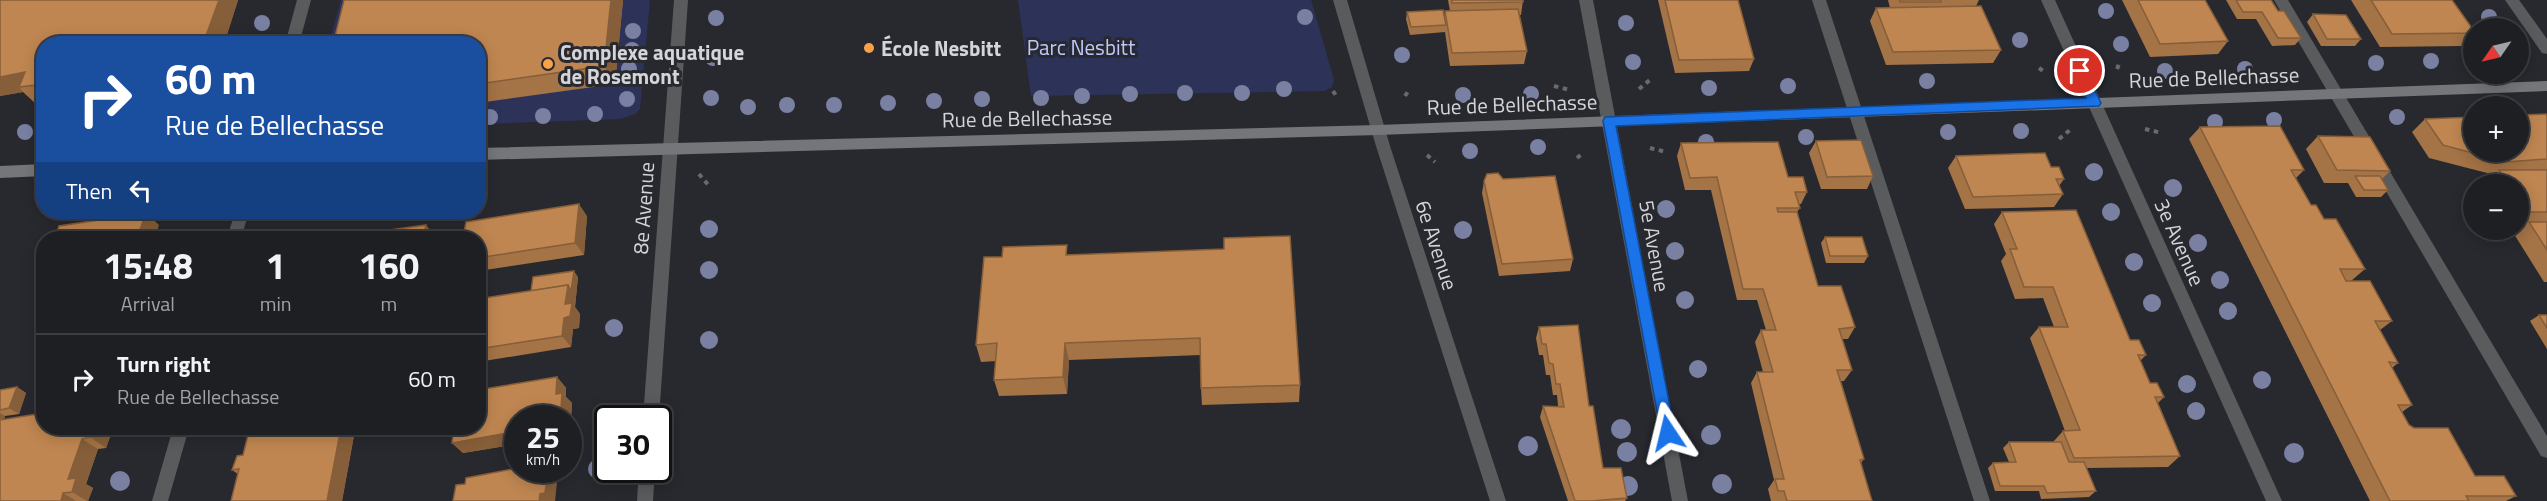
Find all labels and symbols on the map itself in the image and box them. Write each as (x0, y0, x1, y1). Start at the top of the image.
north arrow (2463, 18, 2529, 84)
park label: Parc Nesbitt (1027, 31, 1136, 63)
place label: École Nesbitt (881, 32, 1001, 64)
place label: Complexe aquatique de Rosemont (560, 36, 744, 92)
marker: École Nesbitt (862, 41, 876, 55)
pin (2054, 45, 2105, 96)
marker: Complexe aquatique de Rosemont (541, 57, 555, 71)
street label: Rue de Bellechasse (2128, 58, 2300, 96)
street label: Rue de Bellechasse (1426, 85, 1598, 123)
street label: Rue de Bellechasse (941, 101, 1113, 135)
street label: 8e Avenue (624, 161, 662, 255)
street label: 3e Avenue (2147, 193, 2213, 291)
street label: 6e Avenue (1407, 196, 1467, 294)
street label: 5e Avenue (1631, 198, 1679, 294)
position arrow (1636, 401, 1700, 465)
speed limit sign: 30 (594, 405, 672, 483)

